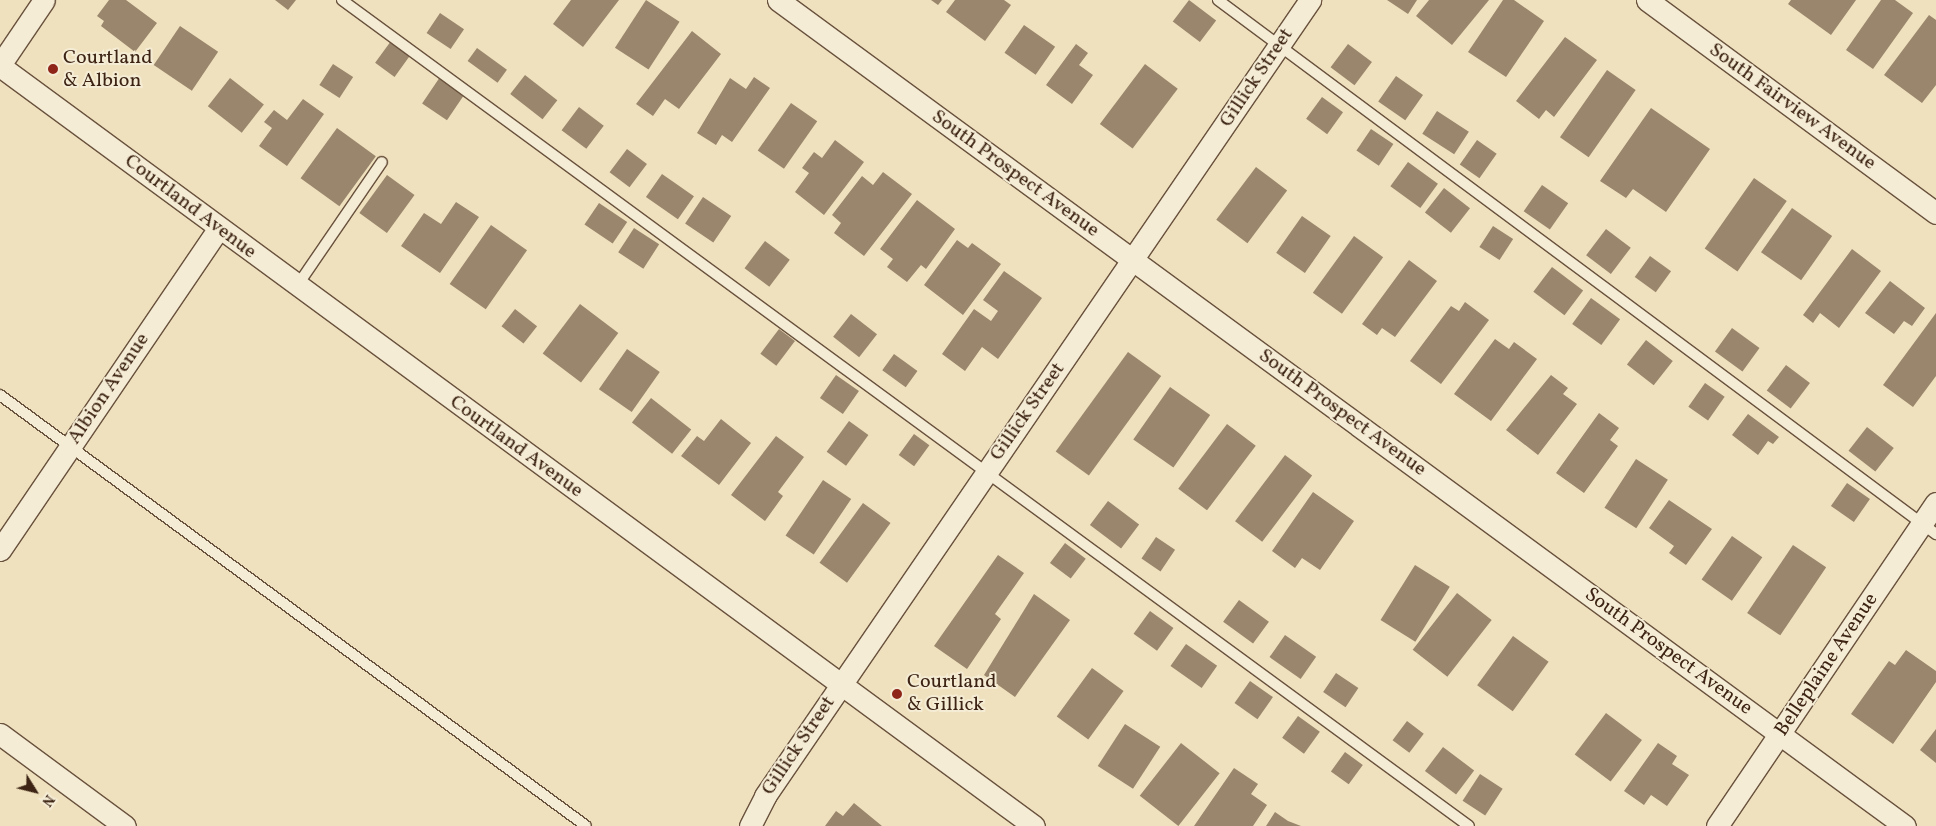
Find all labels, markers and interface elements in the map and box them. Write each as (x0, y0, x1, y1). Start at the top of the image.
street label: Gillick Street (1215, 24, 1299, 132)
street label: South Fairview Avenue (1704, 38, 1880, 176)
place label: Courtland & Albion (63, 46, 153, 93)
marker: Courtland & Albion (47, 63, 59, 75)
street label: South Prospect Avenue (926, 105, 1104, 243)
street label: Courtland Avenue (119, 150, 261, 264)
street label: Albion Avenue (63, 329, 155, 449)
street label: South Prospect Avenue (1253, 344, 1431, 482)
street label: Gillick Street (985, 358, 1071, 466)
street label: Courtland Avenue (445, 391, 587, 503)
street label: South Prospect Avenue (1579, 583, 1757, 721)
street label: Belleplaine Avenue (1770, 589, 1884, 741)
place label: Courtland & Gillick (907, 670, 997, 717)
marker: Courtland & Gillick (891, 688, 903, 700)
street label: Gillick Street (757, 692, 841, 800)
north arrow (10, 766, 60, 816)
text: N (37, 790, 58, 810)

